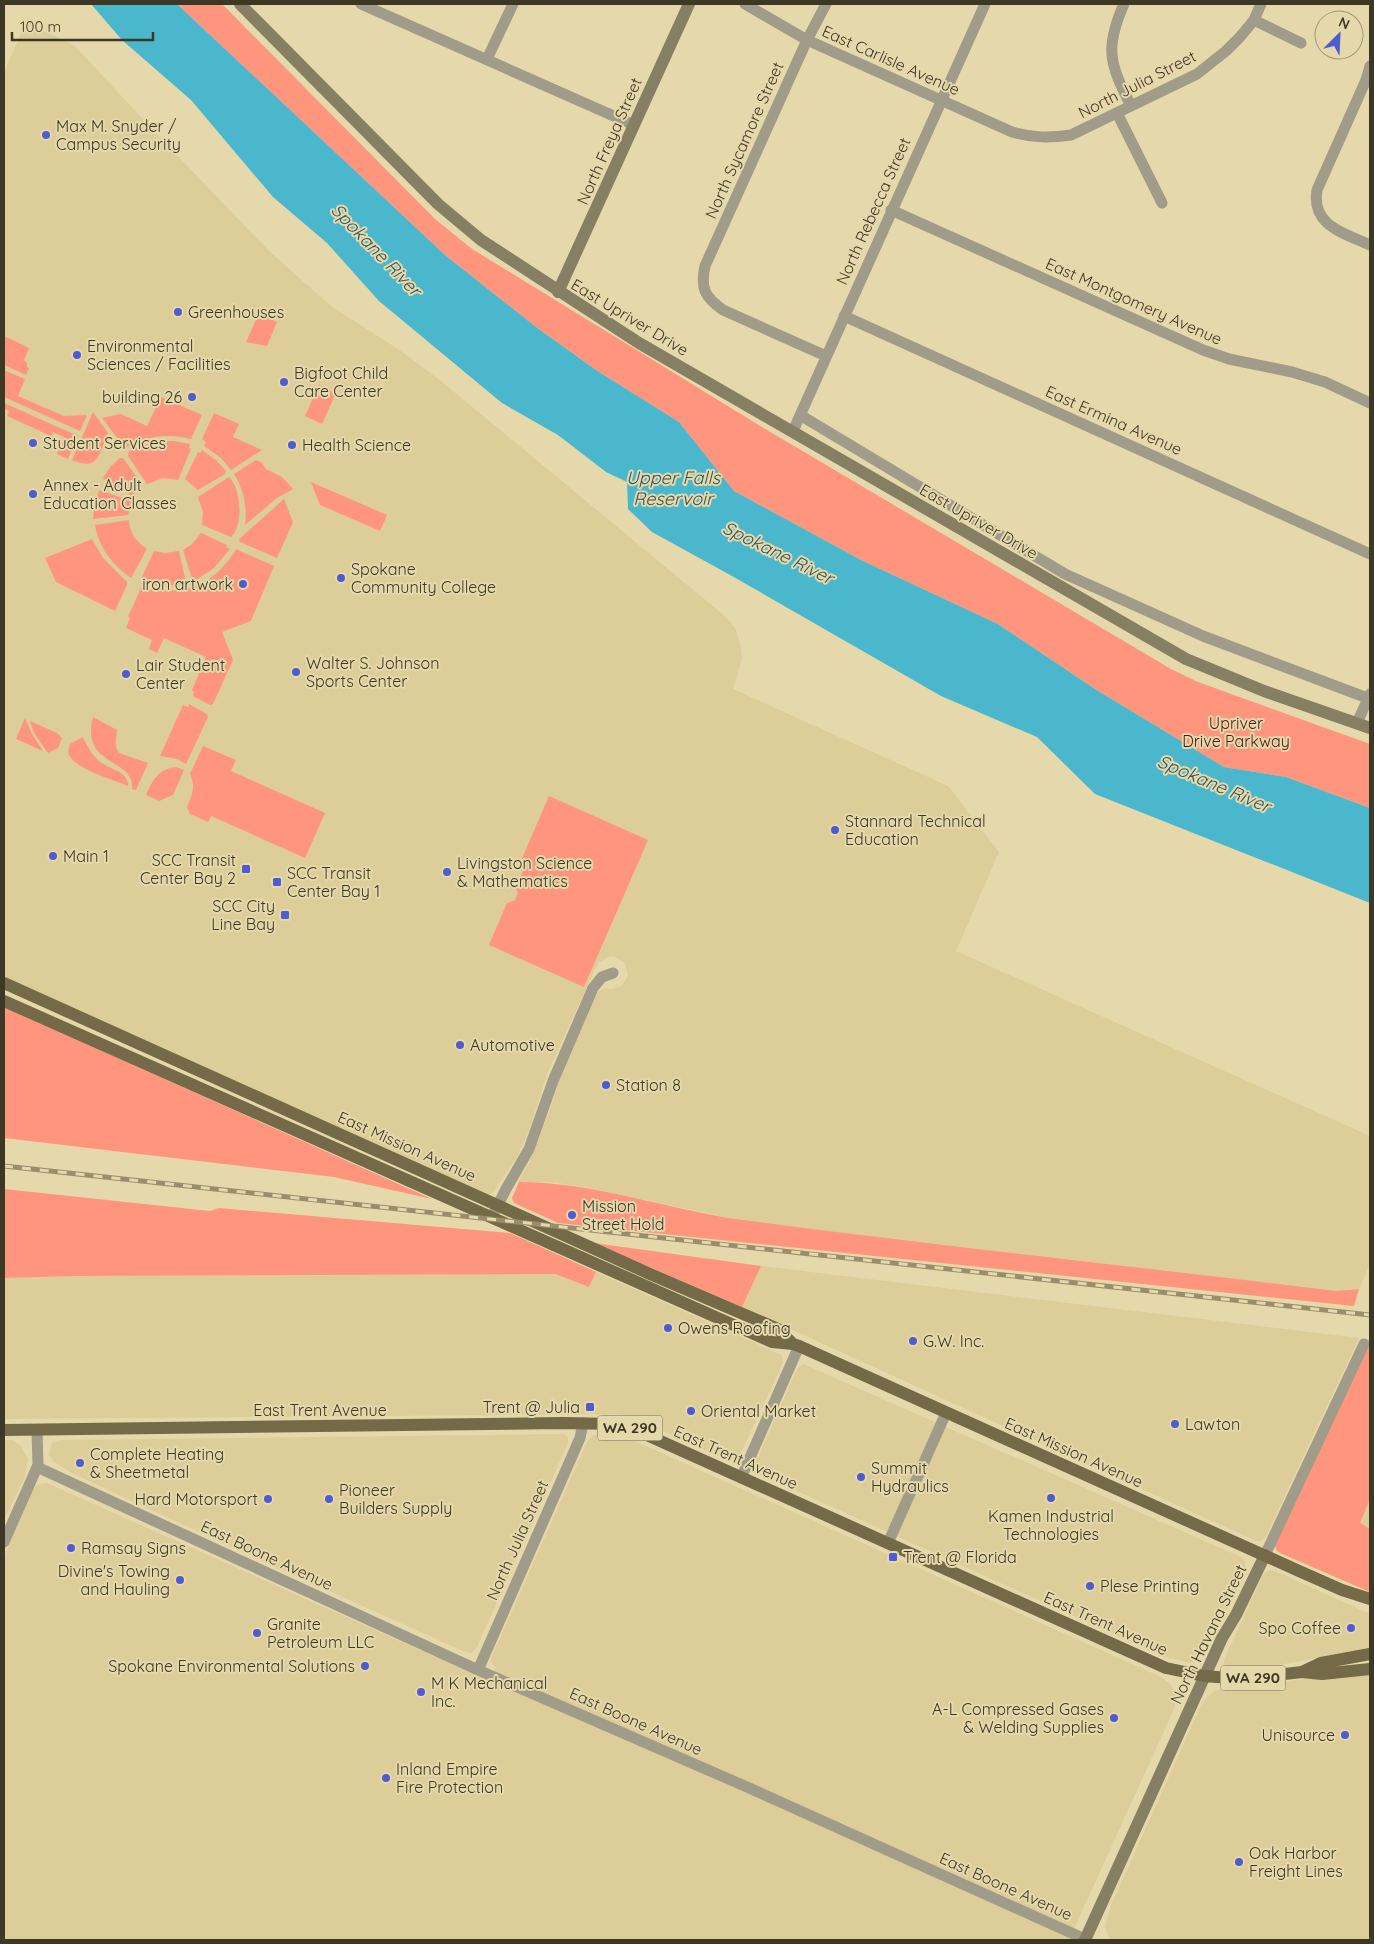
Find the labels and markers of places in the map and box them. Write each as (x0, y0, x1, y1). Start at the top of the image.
place label: Max M. Snyder / Campus Security (56, 116, 181, 154)
marker: Max M. Snyder / Campus Security (40, 129, 52, 141)
place label: Greenhouses (188, 302, 284, 322)
marker: Greenhouses (172, 306, 184, 318)
place label: Environmental Sciences / Facilities (87, 336, 231, 374)
marker: Environmental Sciences / Facilities (71, 349, 83, 361)
place label: Bigfoot Child Care Center (294, 363, 388, 401)
marker: Bigfoot Child Care Center (278, 376, 290, 388)
place label: building 26 (102, 387, 182, 407)
marker: building 26 (186, 391, 198, 403)
place label: Student Services (43, 433, 166, 453)
place label: Health Science (302, 435, 411, 455)
marker: Student Services (27, 437, 39, 449)
marker: Health Science (286, 439, 298, 451)
place label: Annex - Adult Education Classes (43, 475, 177, 513)
marker: Annex - Adult Education Classes (27, 488, 39, 500)
place label: Spokane Community College (351, 559, 496, 597)
marker: Spokane Community College (335, 572, 347, 584)
place label: iron artwork (142, 574, 233, 594)
marker: iron artwork (237, 578, 249, 590)
place label: Walter S. Johnson Sports Center (306, 653, 439, 691)
place label: Lair Student Center (136, 655, 225, 693)
marker: Walter S. Johnson Sports Center (290, 666, 302, 678)
marker: Lair Student Center (120, 668, 132, 680)
place label: Stannard Technical Education (845, 811, 986, 849)
marker: Stannard Technical Education (829, 824, 841, 836)
place label: Main 1 (63, 846, 109, 866)
marker: Main 1 (47, 850, 59, 862)
place label: SCC Transit Center Bay 2 (140, 850, 236, 888)
place label: Livingston Science & Mathematics (457, 853, 592, 891)
marker: SCC Transit Center Bay 2 (240, 863, 252, 875)
place label: SCC Transit Center Bay 1 (287, 863, 380, 901)
marker: Livingston Science & Mathematics (441, 866, 453, 878)
marker: SCC Transit Center Bay 1 (271, 876, 283, 888)
place label: SCC City Line Bay (211, 896, 275, 934)
marker: SCC City Line Bay (279, 909, 291, 921)
place label: Automotive (470, 1035, 555, 1055)
marker: Automotive (454, 1039, 466, 1051)
place label: Station 8 (616, 1075, 681, 1095)
marker: Station 8 (600, 1079, 612, 1091)
place label: Mission Street Hold (582, 1196, 665, 1234)
marker: Mission Street Hold (566, 1209, 578, 1221)
place label: Owens Roofing (678, 1318, 791, 1338)
marker: Owens Roofing (662, 1322, 674, 1334)
place label: G.W. Inc. (923, 1331, 984, 1351)
marker: G.W. Inc. (907, 1335, 919, 1347)
place label: Trent @ Julia (482, 1397, 580, 1417)
marker: Trent @ Julia (584, 1401, 596, 1413)
place label: Oriental Market (701, 1401, 816, 1421)
marker: Oriental Market (685, 1405, 697, 1417)
place label: Lawton (1185, 1414, 1240, 1434)
marker: Lawton (1169, 1418, 1181, 1430)
place label: Complete Heating & Sheetmetal (90, 1444, 224, 1482)
marker: Complete Heating & Sheetmetal (74, 1457, 86, 1469)
place label: Summit Hydraulics (871, 1458, 949, 1496)
marker: Summit Hydraulics (855, 1471, 867, 1483)
place label: Pioneer Builders Supply (339, 1480, 452, 1518)
place label: Hard Motorsport (134, 1489, 258, 1509)
marker: Kamen Industrial Technologies (1045, 1492, 1057, 1504)
marker: Hard Motorsport (262, 1493, 274, 1505)
marker: Pioneer Builders Supply (323, 1493, 335, 1505)
place label: Kamen Industrial Technologies (988, 1506, 1114, 1544)
place label: Ramsay Signs (81, 1538, 186, 1558)
marker: Ramsay Signs (65, 1542, 77, 1554)
place label: Trent @ Florida (903, 1547, 1017, 1567)
marker: Trent @ Florida (887, 1551, 899, 1563)
place label: Divine's Towing and Hauling (58, 1561, 170, 1599)
marker: Divine's Towing and Hauling (174, 1574, 186, 1586)
place label: Plese Printing (1100, 1576, 1199, 1596)
marker: Plese Printing (1084, 1580, 1096, 1592)
place label: Granite Petroleum LLC (267, 1614, 374, 1652)
place label: Spo Coffee (1259, 1618, 1341, 1638)
marker: Spo Coffee (1345, 1622, 1357, 1634)
marker: Granite Petroleum LLC (251, 1627, 263, 1639)
place label: Spokane Environmental Solutions (108, 1656, 355, 1676)
marker: Spokane Environmental Solutions (359, 1660, 371, 1672)
place label: M K Mechanical Inc. (431, 1673, 547, 1711)
marker: M K Mechanical Inc. (415, 1686, 427, 1698)
place label: A-L Compressed Gases & Welding Supplies (932, 1699, 1104, 1737)
marker: A-L Compressed Gases & Welding Supplies (1108, 1712, 1120, 1724)
place label: Unisource (1262, 1725, 1335, 1745)
marker: Unisource (1339, 1729, 1351, 1741)
place label: Inland Empire Fire Protection (396, 1759, 503, 1797)
marker: Inland Empire Fire Protection (380, 1772, 392, 1784)
place label: Oak Harbor Freight Lines (1249, 1843, 1343, 1881)
marker: Oak Harbor Freight Lines (1233, 1856, 1245, 1868)

